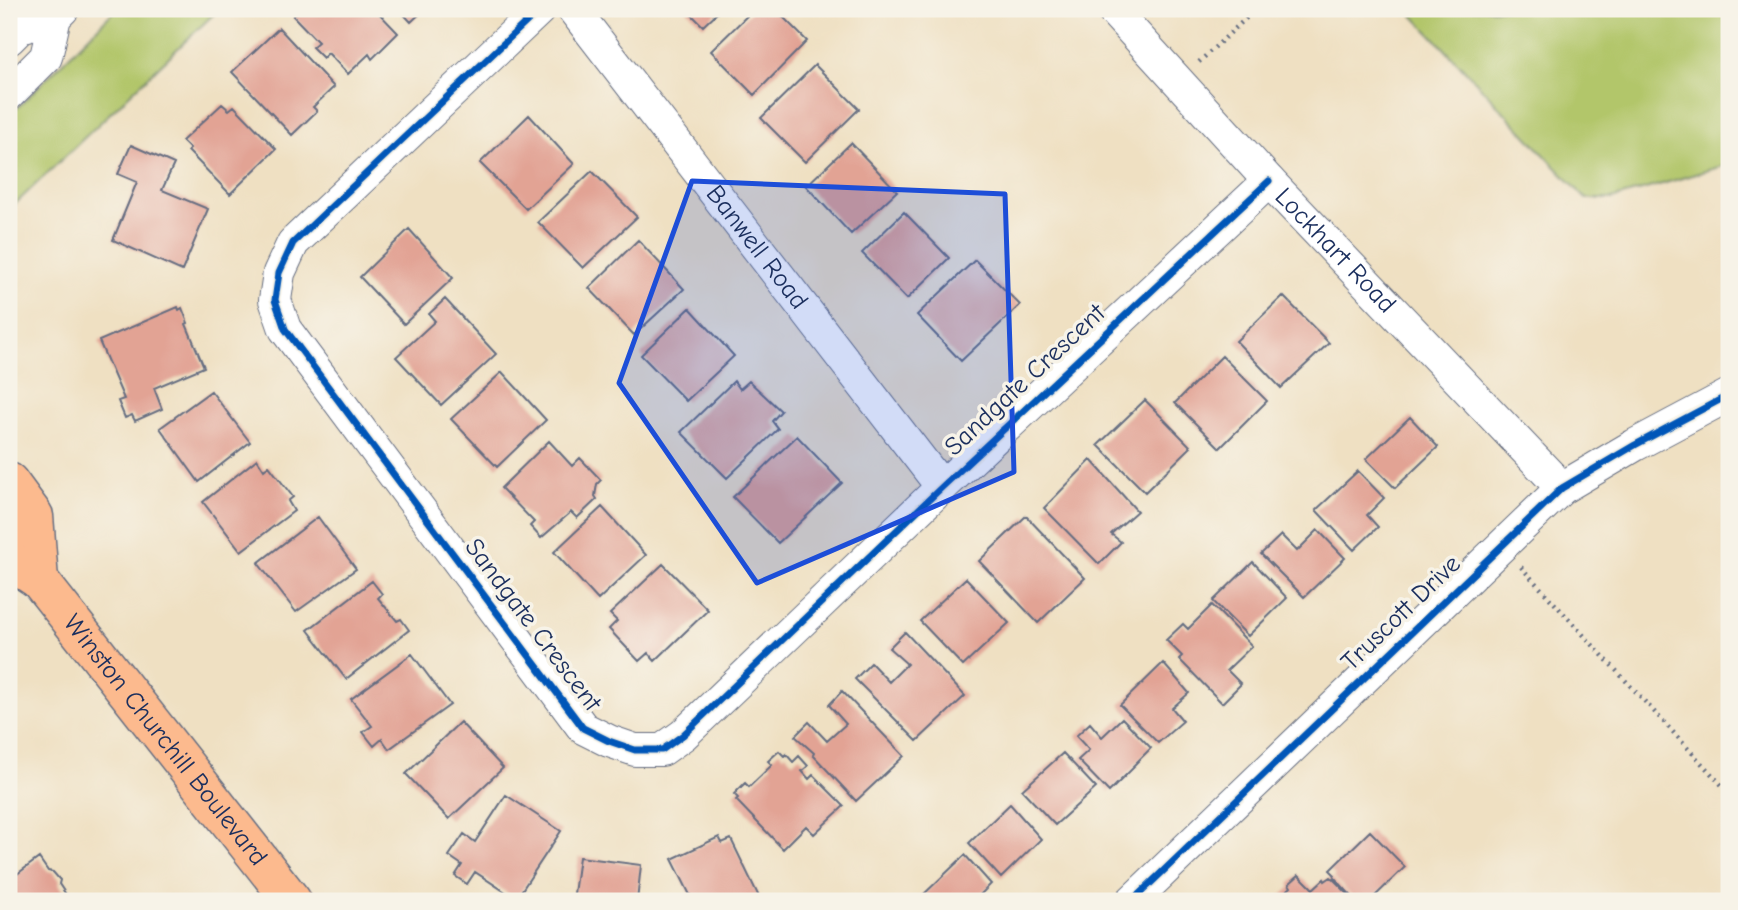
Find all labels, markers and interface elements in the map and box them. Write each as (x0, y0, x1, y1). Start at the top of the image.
street label: Banwell Road (700, 179, 814, 315)
street label: Lockhart Road (1269, 182, 1402, 319)
street label: Sandgate Crescent (939, 297, 1113, 462)
street label: Sandgate Crescent (458, 533, 609, 719)
street label: Truscott Drive (1335, 549, 1467, 677)
street label: Winston Churchill Boulevard (57, 609, 273, 872)

